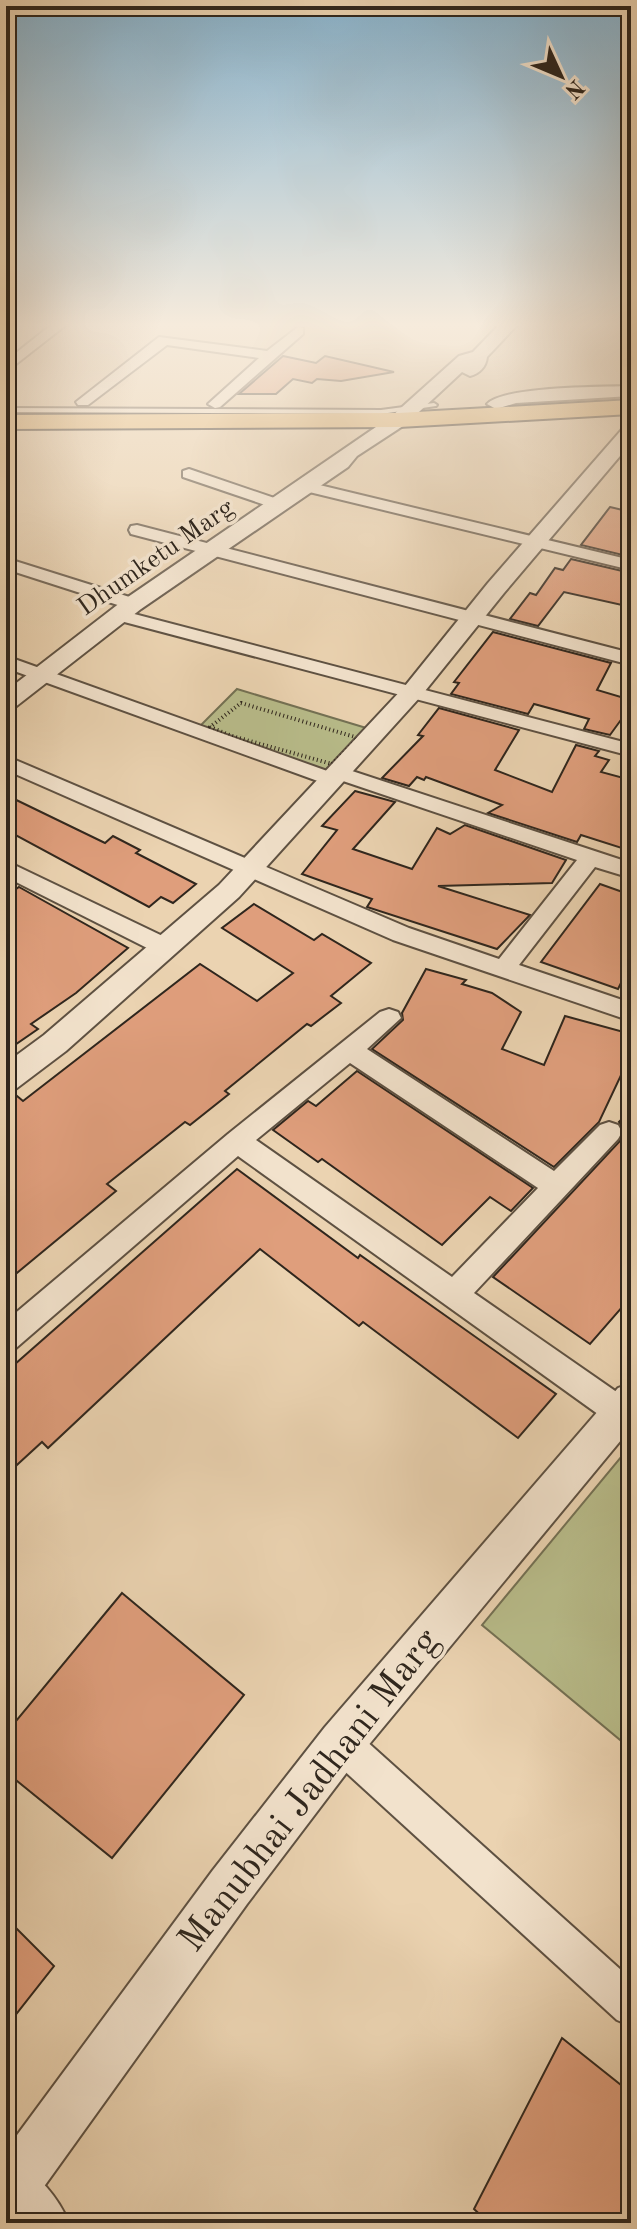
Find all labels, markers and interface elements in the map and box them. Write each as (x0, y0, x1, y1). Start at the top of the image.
north arrow (521, 36, 601, 116)
text: N (560, 75, 588, 102)
street label: Dhumketu Marg (73, 495, 239, 621)
street label: Manubhai Jadhani Marg (173, 1622, 448, 1959)

